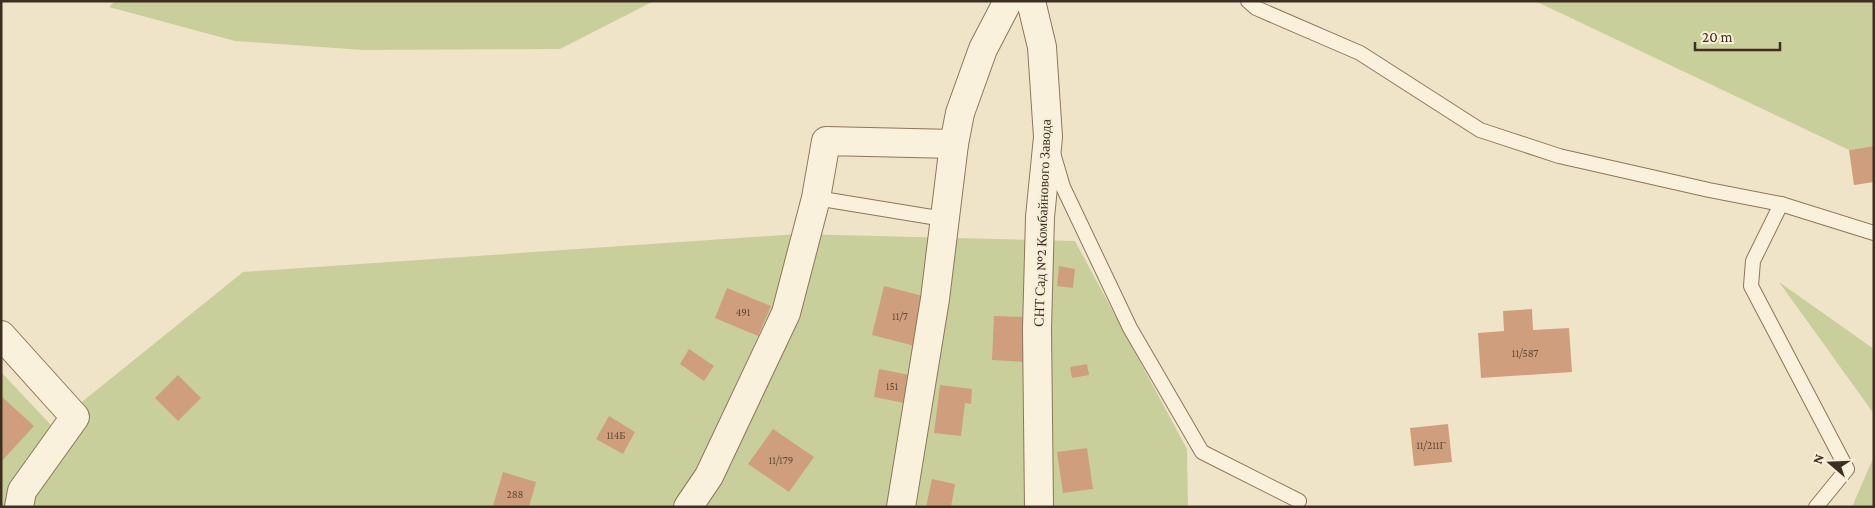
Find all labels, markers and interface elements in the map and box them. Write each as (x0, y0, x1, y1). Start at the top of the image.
scale bar (1695, 20, 1780, 52)
text: 20 m (1702, 29, 1733, 45)
street label: СНТ Сад №2 Комбайнового Завода (1030, 118, 1054, 327)
house number: 491 (736, 306, 751, 318)
house number: 11/7 (892, 310, 908, 322)
house number: 11/587 (1512, 347, 1538, 359)
house number: 151 (886, 380, 899, 392)
house number: 114Б (606, 429, 626, 441)
north arrow (1805, 438, 1855, 488)
house number: 11/211Г (1416, 439, 1446, 451)
text: N (1809, 451, 1827, 466)
house number: 11/179 (769, 454, 793, 466)
house number: 288 (506, 488, 524, 500)

